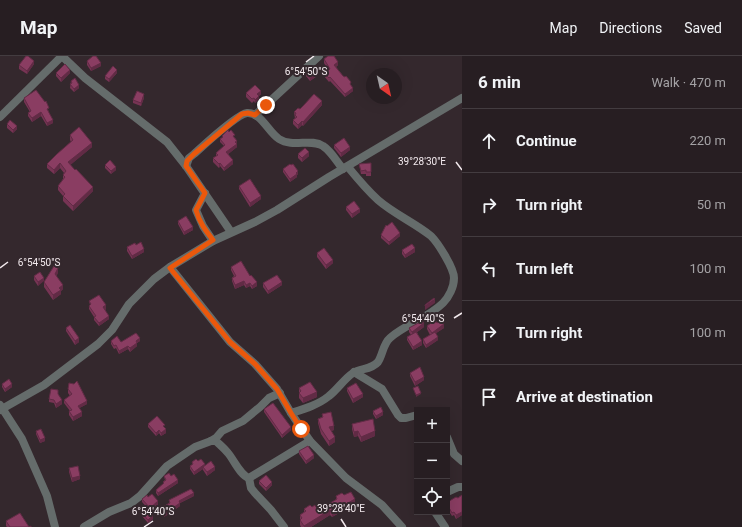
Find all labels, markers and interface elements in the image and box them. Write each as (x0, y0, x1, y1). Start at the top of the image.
text: Map (20, 16, 58, 39)
text: Map (550, 20, 577, 36)
text: Directions (599, 20, 662, 36)
text: Saved (684, 20, 722, 36)
text: 6°54'50"S (285, 66, 327, 77)
north arrow (366, 68, 402, 104)
text: 6 min (478, 72, 521, 92)
text: Walk · 470 m (651, 75, 726, 90)
route end (257, 96, 275, 114)
icon: ahead (478, 130, 500, 152)
text: Continue (516, 132, 577, 150)
text: 220 m (689, 133, 726, 148)
text: 39°28'30"E (398, 156, 446, 167)
icon: right (478, 194, 500, 216)
text: Turn right (516, 196, 582, 214)
text: 50 m (697, 197, 726, 212)
text: 6°54'50"S (18, 257, 60, 268)
icon: left (478, 258, 500, 280)
text: Turn left (516, 260, 573, 278)
text: 100 m (689, 261, 726, 276)
text: 6°54'40"S (402, 313, 444, 324)
icon: right (478, 322, 500, 344)
text: Turn right (516, 324, 582, 342)
text: 100 m (689, 325, 726, 340)
icon: arrive (478, 386, 500, 408)
text: Arrive at destination (516, 388, 653, 406)
map controls (414, 407, 450, 515)
button: + (414, 407, 450, 443)
route start (292, 420, 310, 438)
button: − (414, 443, 450, 479)
button: locate (414, 479, 450, 515)
text: 39°28'40"E (317, 503, 365, 514)
text: 6°54'40"S (132, 506, 174, 517)

